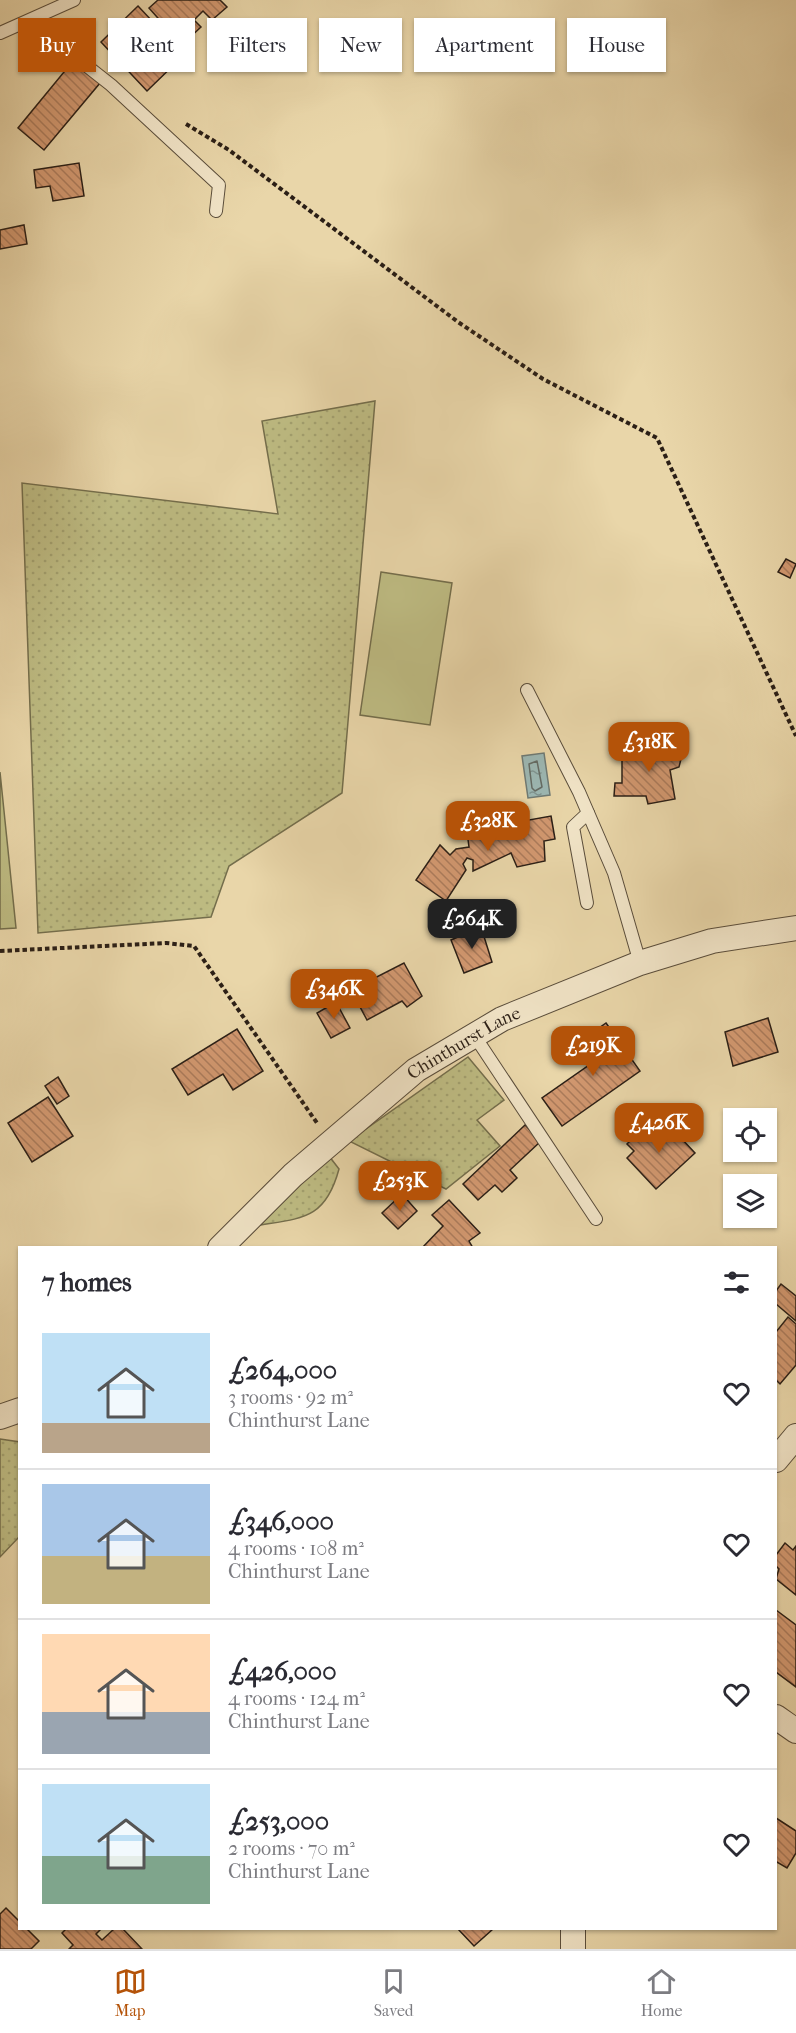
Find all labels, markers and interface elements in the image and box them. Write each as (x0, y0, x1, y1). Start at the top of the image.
chip: Buy (18, 18, 96, 72)
chip: Rent (108, 18, 195, 72)
chip: Filters (207, 18, 307, 72)
chip: New (319, 18, 402, 72)
chip: Apartment (414, 18, 555, 72)
chip: House (567, 18, 666, 72)
pin: £318K (607, 722, 691, 773)
text: £318K (622, 730, 676, 753)
pin: £328K (446, 801, 530, 852)
text: £328K (460, 809, 516, 832)
pin: £264K (430, 899, 514, 950)
text: £264K (442, 907, 502, 930)
pin: £346K (292, 969, 376, 1020)
text: £346K (305, 977, 363, 1000)
street label: Chinthurst Lane (403, 1003, 524, 1084)
pin: £219K (551, 1026, 635, 1077)
text: £219K (565, 1034, 621, 1057)
pin: £426K (617, 1103, 701, 1154)
map controls (723, 1108, 777, 1228)
button: locate (723, 1108, 777, 1162)
text: £426K (629, 1111, 689, 1134)
pin: £253K (358, 1161, 442, 1212)
text: £253K (372, 1169, 428, 1192)
button: layers (723, 1174, 777, 1228)
icon: filters (720, 1266, 753, 1299)
text: 7 homes (42, 1267, 132, 1298)
text: £264,000 (228, 1355, 337, 1386)
icon: home (90, 1357, 162, 1429)
icon: heart (720, 1377, 753, 1410)
text: 3 rooms · 92 m² (228, 1386, 353, 1409)
text: Chinthurst Lane (228, 1409, 370, 1432)
text: £346,000 (228, 1506, 334, 1537)
icon: home (90, 1508, 162, 1580)
icon: heart (720, 1528, 753, 1561)
text: 4 rooms · 108 m² (228, 1537, 364, 1560)
text: Chinthurst Lane (228, 1560, 370, 1583)
text: £426,000 (228, 1656, 337, 1687)
icon: home (90, 1658, 162, 1730)
icon: heart (720, 1678, 753, 1711)
text: 4 rooms · 124 m² (228, 1687, 365, 1710)
text: Chinthurst Lane (228, 1710, 370, 1733)
text: £253,000 (228, 1806, 329, 1837)
icon: home (90, 1808, 162, 1880)
icon: heart (720, 1828, 753, 1861)
text: 2 rooms · 70 m² (228, 1837, 355, 1860)
text: Chinthurst Lane (228, 1860, 370, 1883)
tab: Map (114, 1965, 147, 2020)
tab: Saved (374, 1965, 414, 2020)
tab: Home (641, 1965, 682, 2020)

